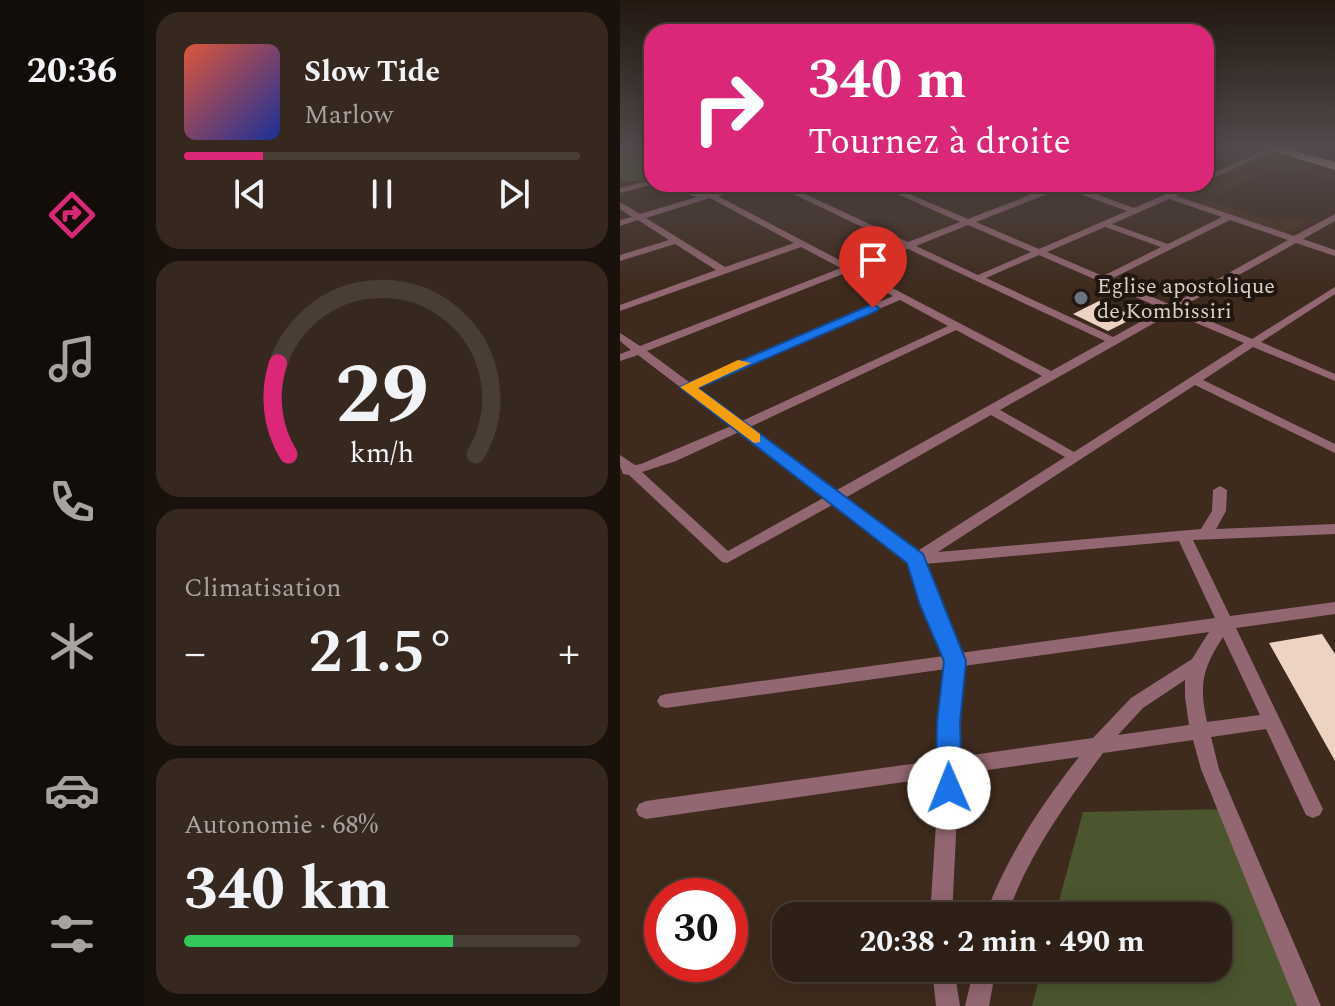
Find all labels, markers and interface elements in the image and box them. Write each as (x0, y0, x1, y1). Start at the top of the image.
text: 340 m (808, 38, 967, 123)
text: 20:36 (27, 44, 117, 99)
text: Slow Tide (304, 49, 440, 95)
icon: right (676, 56, 780, 160)
text: Marlow (304, 95, 393, 135)
text: Tournez à droite (808, 115, 1071, 170)
icon: previous (228, 172, 272, 216)
icon: pause (360, 172, 404, 216)
icon: next (492, 172, 536, 216)
icon: directions (44, 187, 100, 243)
pin (839, 226, 907, 308)
icon: arrive (851, 238, 895, 282)
place label: Eglise apostolique de Kombissiri (1097, 270, 1275, 328)
marker: Eglise apostolique de Kombissiri (1072, 289, 1090, 307)
icon: music (44, 331, 100, 387)
text: 29 (335, 332, 429, 459)
text: km/h (350, 432, 414, 475)
icon: phone (44, 474, 100, 530)
text: Climatisation (184, 568, 341, 608)
text: 21.5° (308, 607, 456, 699)
icon: climate (44, 618, 100, 674)
text: − (184, 620, 206, 687)
text: + (558, 620, 580, 687)
position arrow (907, 746, 991, 830)
icon: car (44, 762, 100, 818)
text: Autonomie · 68% (184, 805, 378, 845)
text: 340 km (184, 844, 390, 936)
speed limit sign: 30 (644, 878, 748, 982)
icon: filters (44, 906, 100, 962)
text: 20:38 · 2 min · 490 m (859, 919, 1145, 965)

